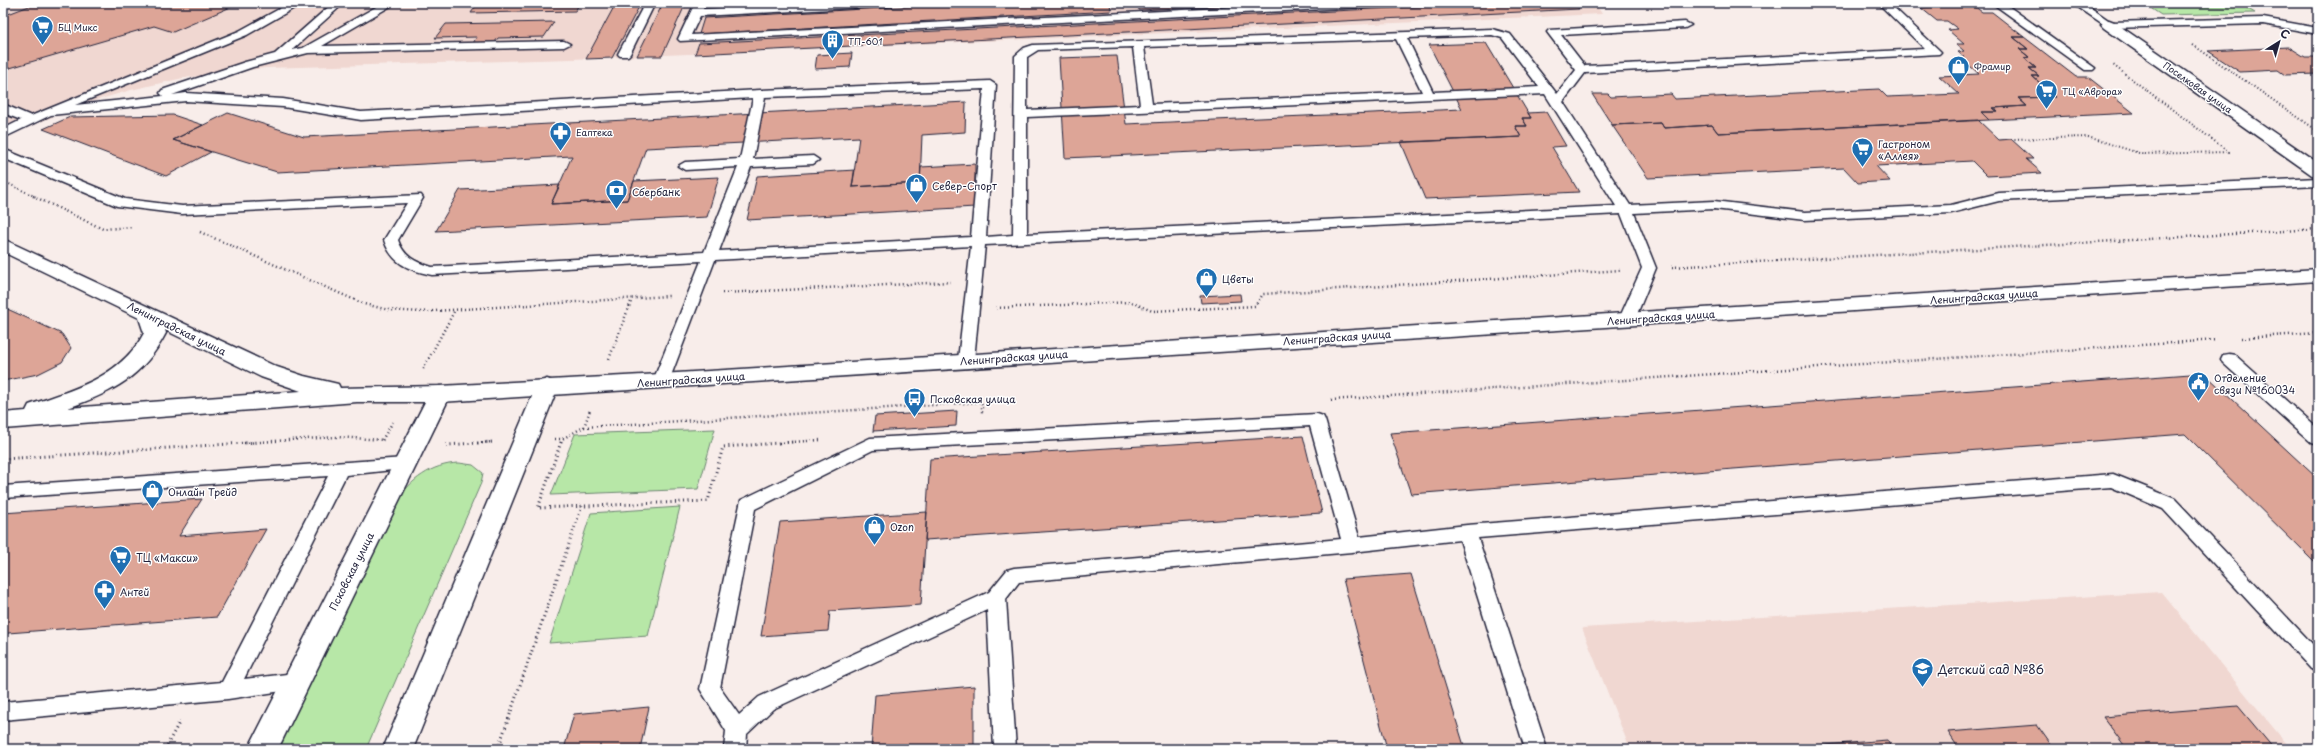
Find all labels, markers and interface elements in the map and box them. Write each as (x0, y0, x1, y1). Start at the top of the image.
supermarket icon: БЦ Микс (30, 14, 56, 47)
place label: БЦ Микс (58, 20, 98, 34)
north arrow (2259, 22, 2299, 62)
text: С (2277, 24, 2294, 43)
building icon: ТП-601 (820, 28, 846, 61)
place label: ТП-601 (848, 34, 882, 48)
shop icon: Фрамир (1946, 53, 1972, 86)
street label: Поселковая улица (2161, 58, 2236, 116)
place label: Фрамир (1974, 59, 2011, 73)
supermarket icon: ТЦ «Аврора» (2034, 78, 2060, 111)
place label: ТЦ «Аврора» (2062, 84, 2122, 98)
pharmacy icon: Еаптека (548, 119, 574, 152)
place label: Еаптека (576, 125, 613, 139)
supermarket icon: Гастроном «Аллея» (1849, 136, 1875, 169)
place label: Гастроном «Аллея» (1878, 136, 1930, 163)
shop icon: Север-Спорт (903, 172, 929, 205)
bank icon: Сбербанк (603, 178, 629, 211)
place label: Север-Спорт (932, 178, 997, 193)
place label: Сбербанк (632, 184, 680, 199)
shop icon: Цветы (1194, 265, 1220, 298)
place label: Цветы (1222, 271, 1254, 286)
street label: Ленинградская улица (1930, 285, 2039, 307)
street label: Ленинградская улица (125, 298, 230, 359)
street label: Ленинградская улица (1607, 306, 1716, 328)
street label: Ленинградская улица (1283, 326, 1392, 348)
street label: Ленинградская улица (960, 346, 1069, 368)
street label: Ленинградская улица (637, 368, 746, 390)
public building icon: Отделение связи №160034 (2185, 370, 2211, 403)
place label: Отделение связи №160034 (2214, 370, 2295, 397)
bus stop icon: Псковская улица (902, 385, 928, 418)
place label: Псковская улица (930, 391, 1016, 406)
shop icon: Онлайн Трейд (140, 478, 166, 511)
place label: Онлайн Трейд (168, 484, 237, 499)
shop icon: Ozon (861, 513, 887, 546)
place label: Ozon (890, 519, 914, 534)
street label: Псковская улица (325, 529, 377, 612)
supermarket icon: ТЦ «Макси» (108, 544, 134, 577)
place label: ТЦ «Макси» (136, 550, 198, 565)
pharmacy icon: Антей (91, 578, 117, 611)
place label: Антей (120, 584, 149, 599)
school or university icon: Детский сад №86 (1910, 656, 1936, 689)
place label: Детский сад №86 (1937, 660, 2044, 678)

